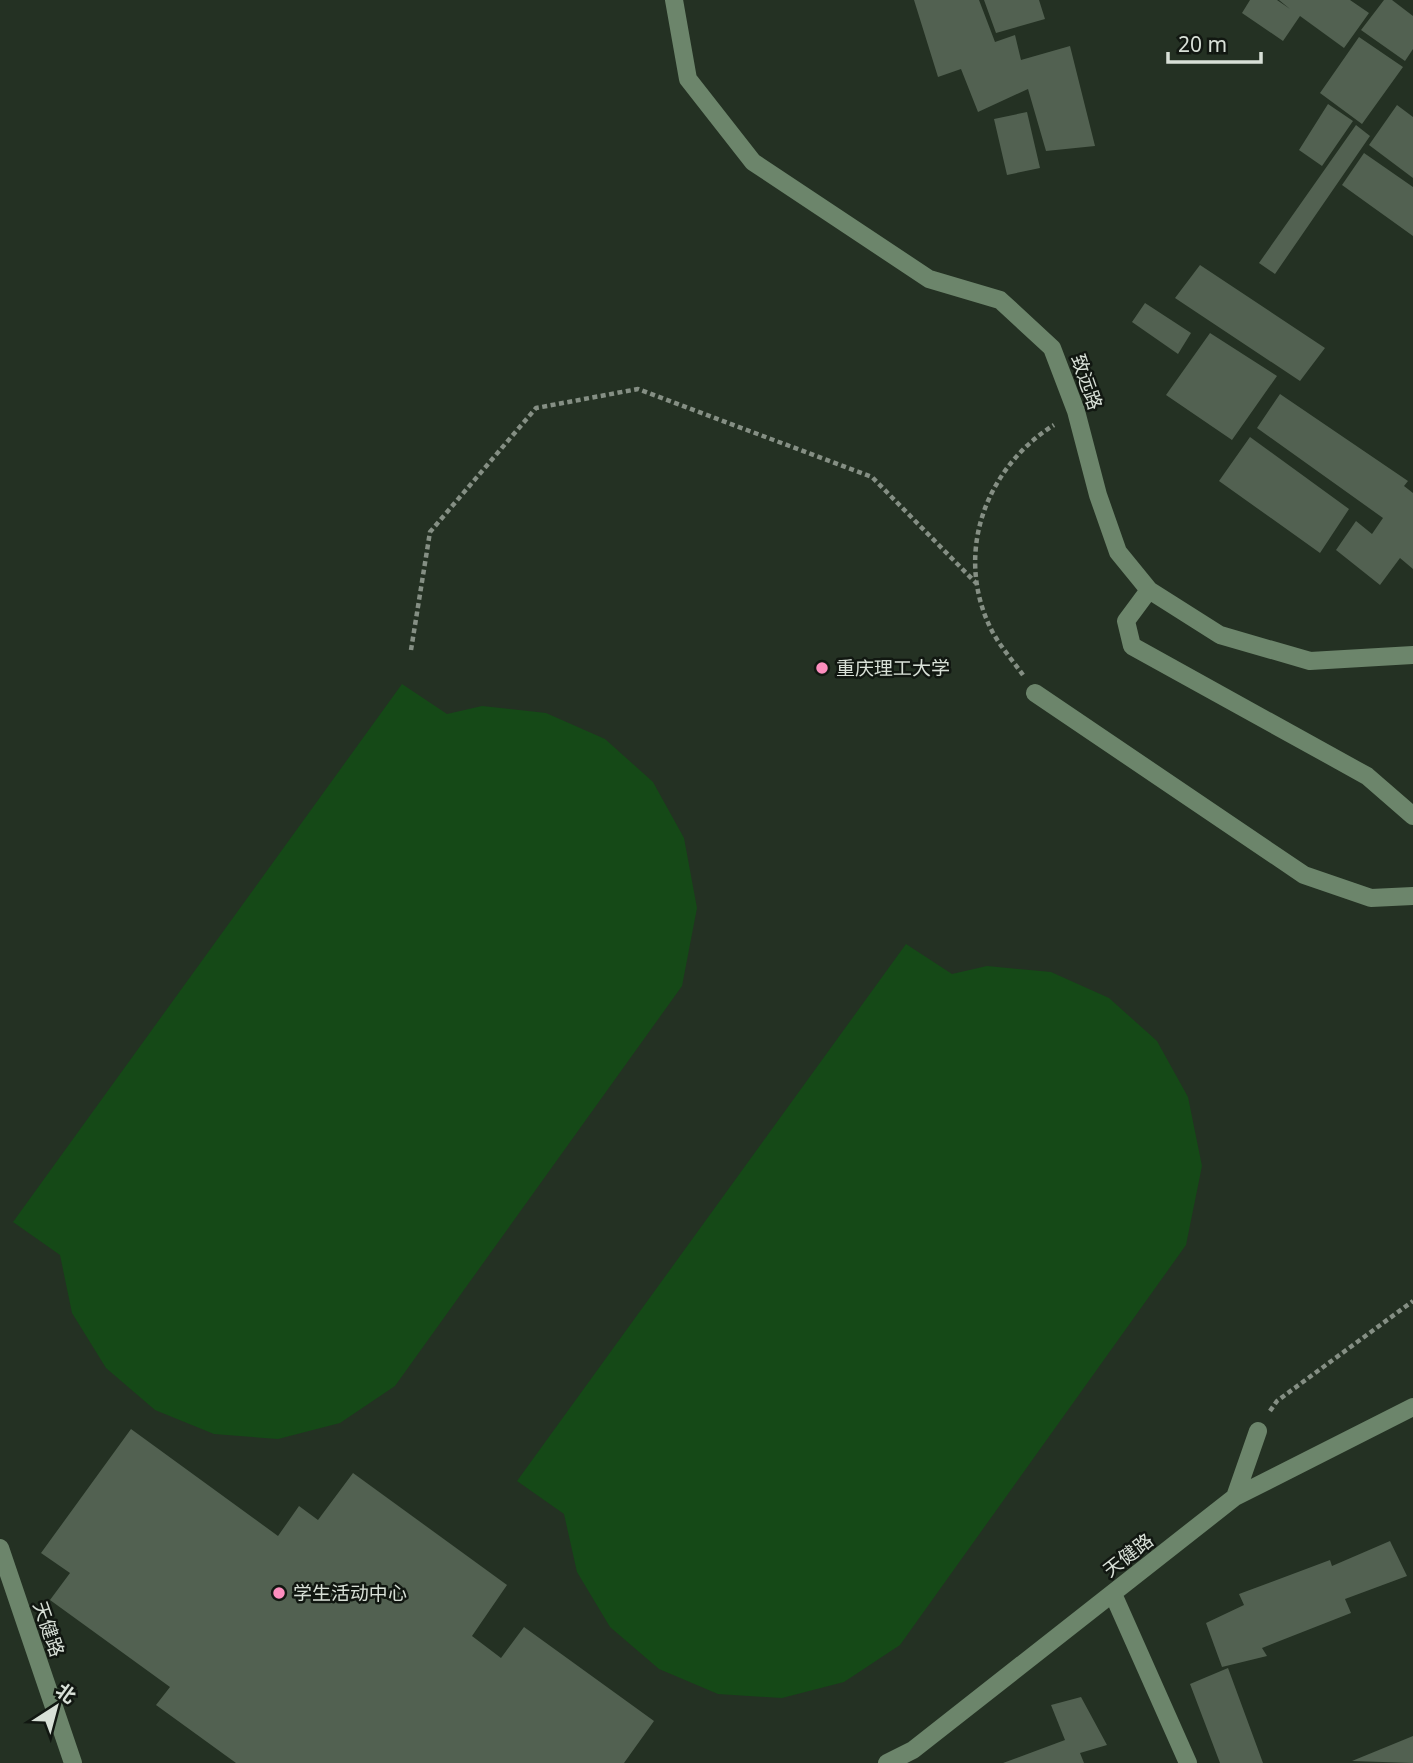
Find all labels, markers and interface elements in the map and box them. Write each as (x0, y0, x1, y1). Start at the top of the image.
scale bar (1168, 21, 1261, 65)
text: 20 m (1178, 30, 1227, 58)
street label: 致远路 (1065, 351, 1109, 413)
place label: 重庆理工大学 (836, 655, 950, 681)
marker: 重庆理工大学 (814, 660, 830, 676)
street label: 天健路 (1098, 1527, 1158, 1583)
place label: 学生活动中心 (293, 1580, 407, 1606)
marker: 学生活动中心 (271, 1585, 287, 1601)
street label: 天健路 (27, 1598, 71, 1660)
north arrow (21, 1672, 91, 1742)
text: 北 (51, 1677, 81, 1709)

